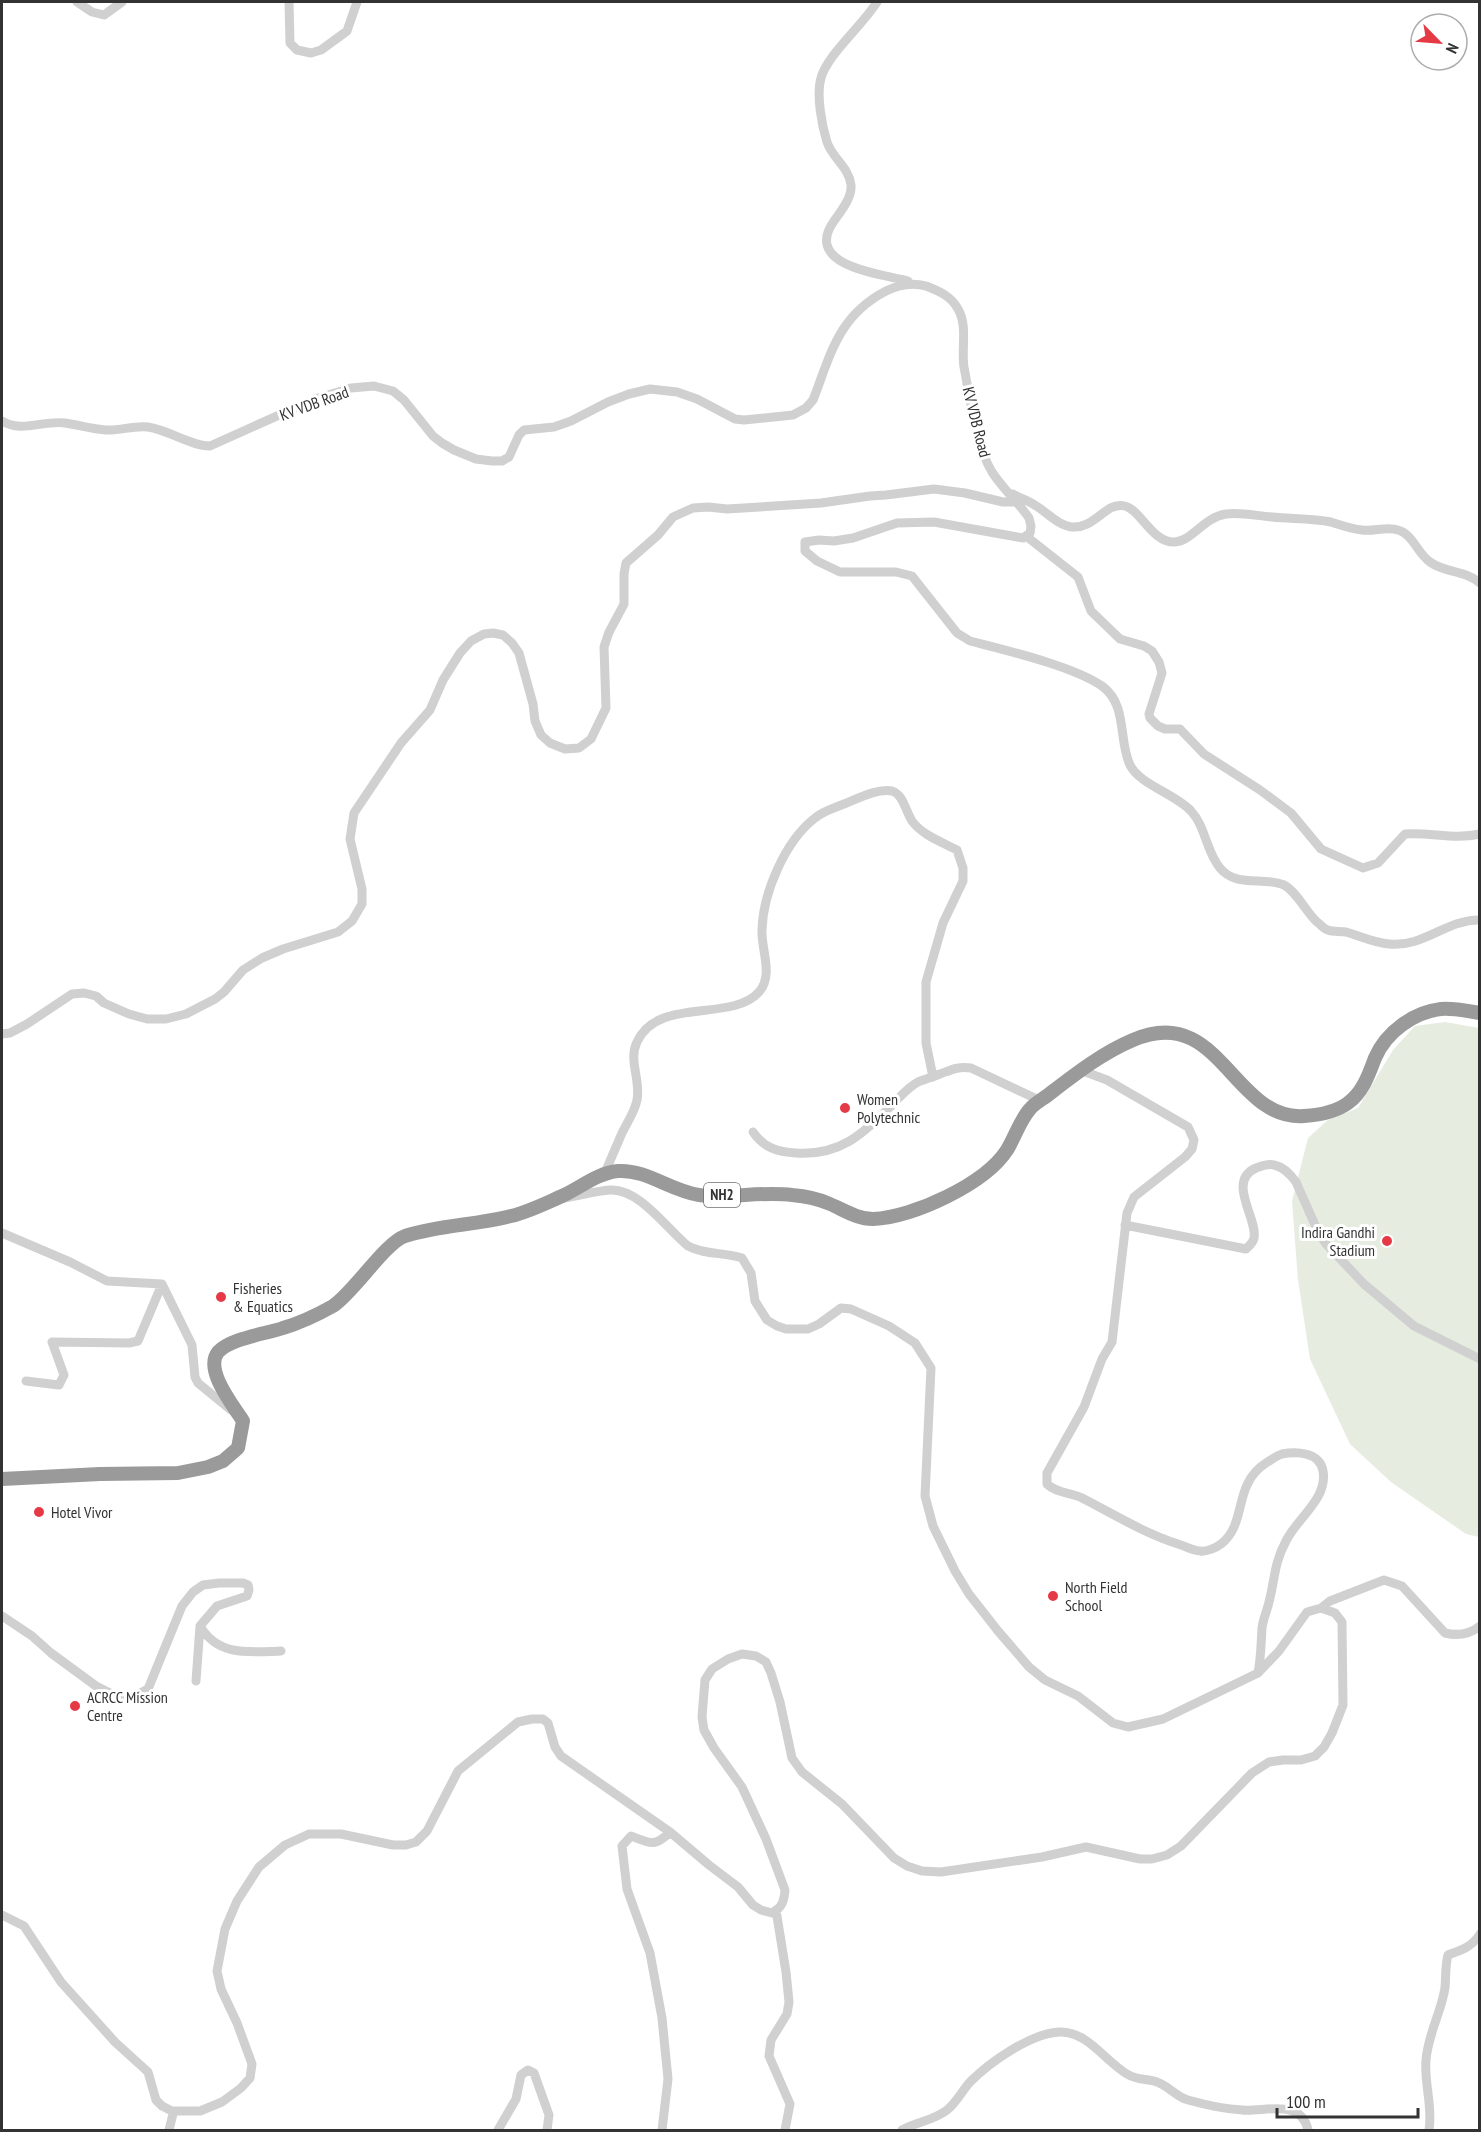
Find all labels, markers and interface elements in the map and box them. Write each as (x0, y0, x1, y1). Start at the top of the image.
north arrow (1409, 12, 1469, 72)
text: N (1442, 40, 1463, 56)
street label: KV VDB Road (277, 381, 351, 425)
street label: KV VDB Road (959, 385, 995, 459)
place label: Women Polytechnic (857, 1089, 920, 1127)
marker: Women Polytechnic (838, 1101, 852, 1115)
road number: NH2 (704, 1183, 740, 1207)
place label: Indira Gandhi Stadium (1301, 1222, 1375, 1260)
marker: Indira Gandhi Stadium (1380, 1234, 1394, 1248)
place label: Fisheries & Equatics (233, 1278, 293, 1316)
marker: Fisheries & Equatics (214, 1290, 228, 1304)
place label: Hotel Vivor (51, 1502, 113, 1522)
marker: Hotel Vivor (32, 1505, 46, 1519)
place label: North Field School (1065, 1577, 1128, 1615)
marker: North Field School (1046, 1589, 1060, 1603)
place label: ACRCC Mission Centre (87, 1687, 168, 1725)
marker: ACRCC Mission Centre (68, 1699, 82, 1713)
scale bar (1277, 2081, 1418, 2119)
text: 100 m (1286, 2090, 1326, 2113)

